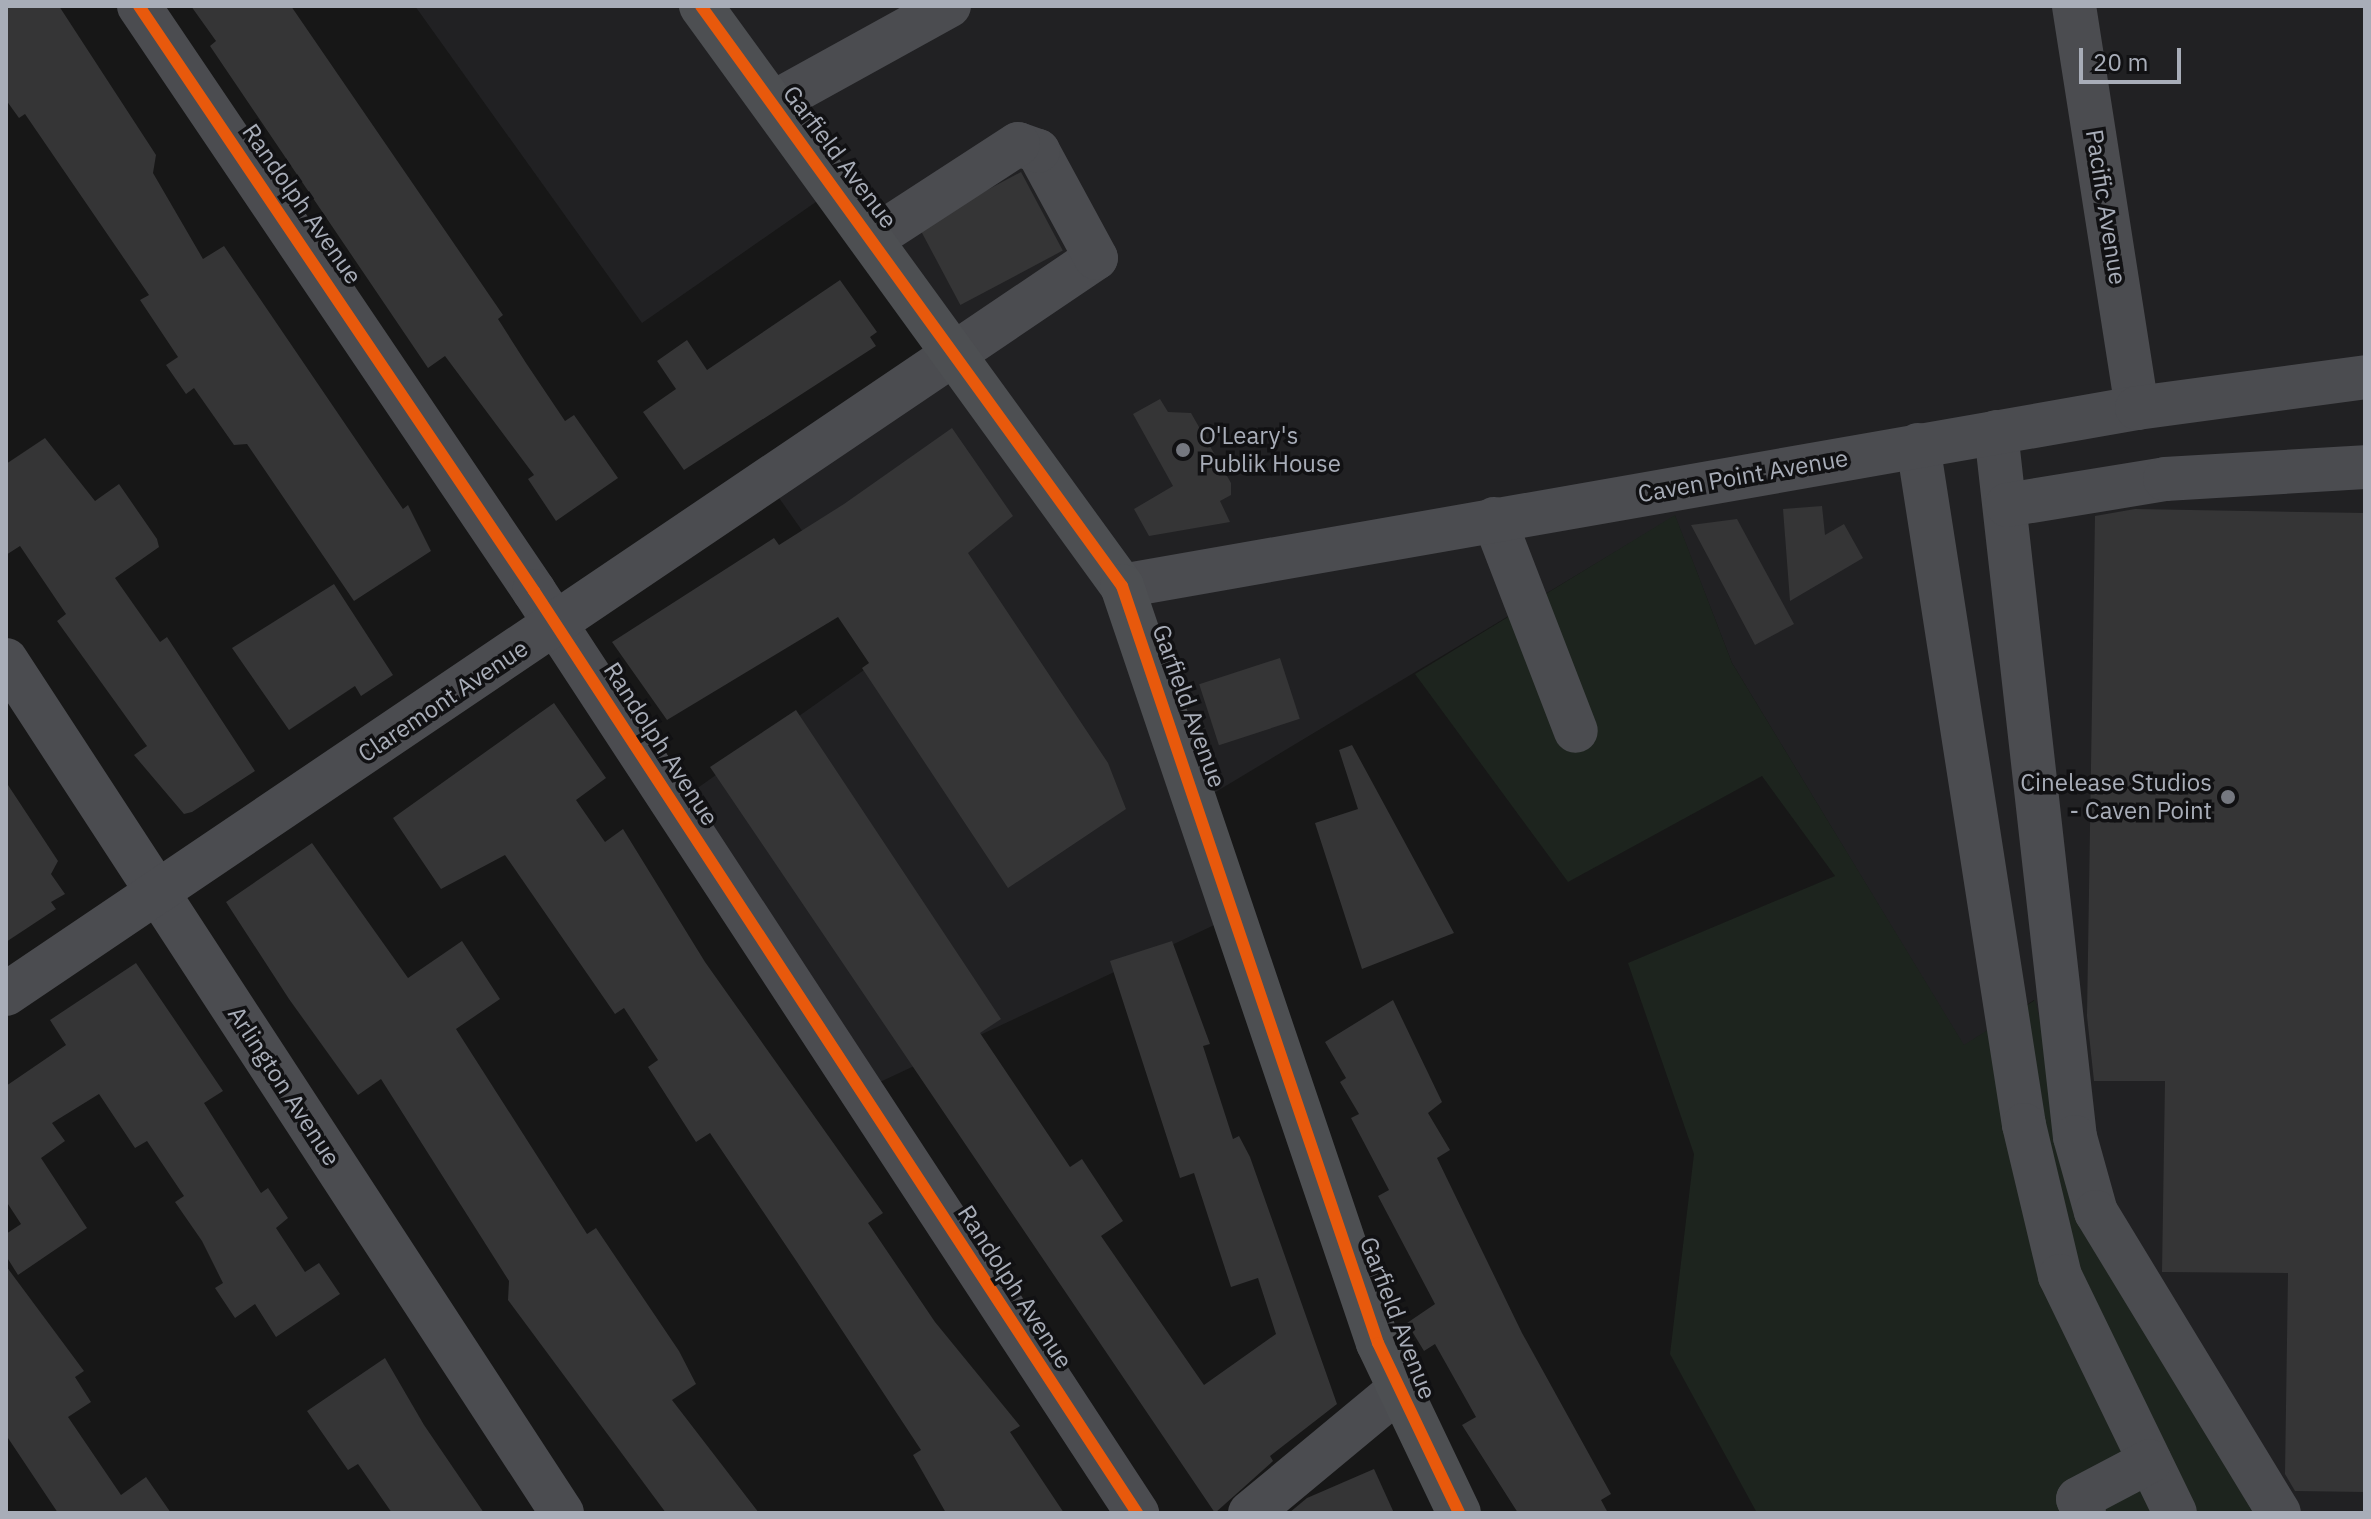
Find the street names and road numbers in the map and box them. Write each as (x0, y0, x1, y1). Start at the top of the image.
street label: Garfield Avenue (777, 80, 903, 234)
street label: Randolph Avenue (236, 118, 368, 290)
street label: Pacific Avenue (2080, 127, 2132, 287)
street label: Caven Point Avenue (1636, 443, 1850, 509)
street label: Garfield Avenue (1146, 621, 1232, 791)
street label: Claremont Avenue (353, 634, 533, 768)
street label: Randolph Avenue (598, 657, 724, 831)
street label: Arlington Avenue (222, 1001, 346, 1171)
street label: Randolph Avenue (952, 1200, 1078, 1374)
street label: Garfield Avenue (1354, 1233, 1442, 1403)

